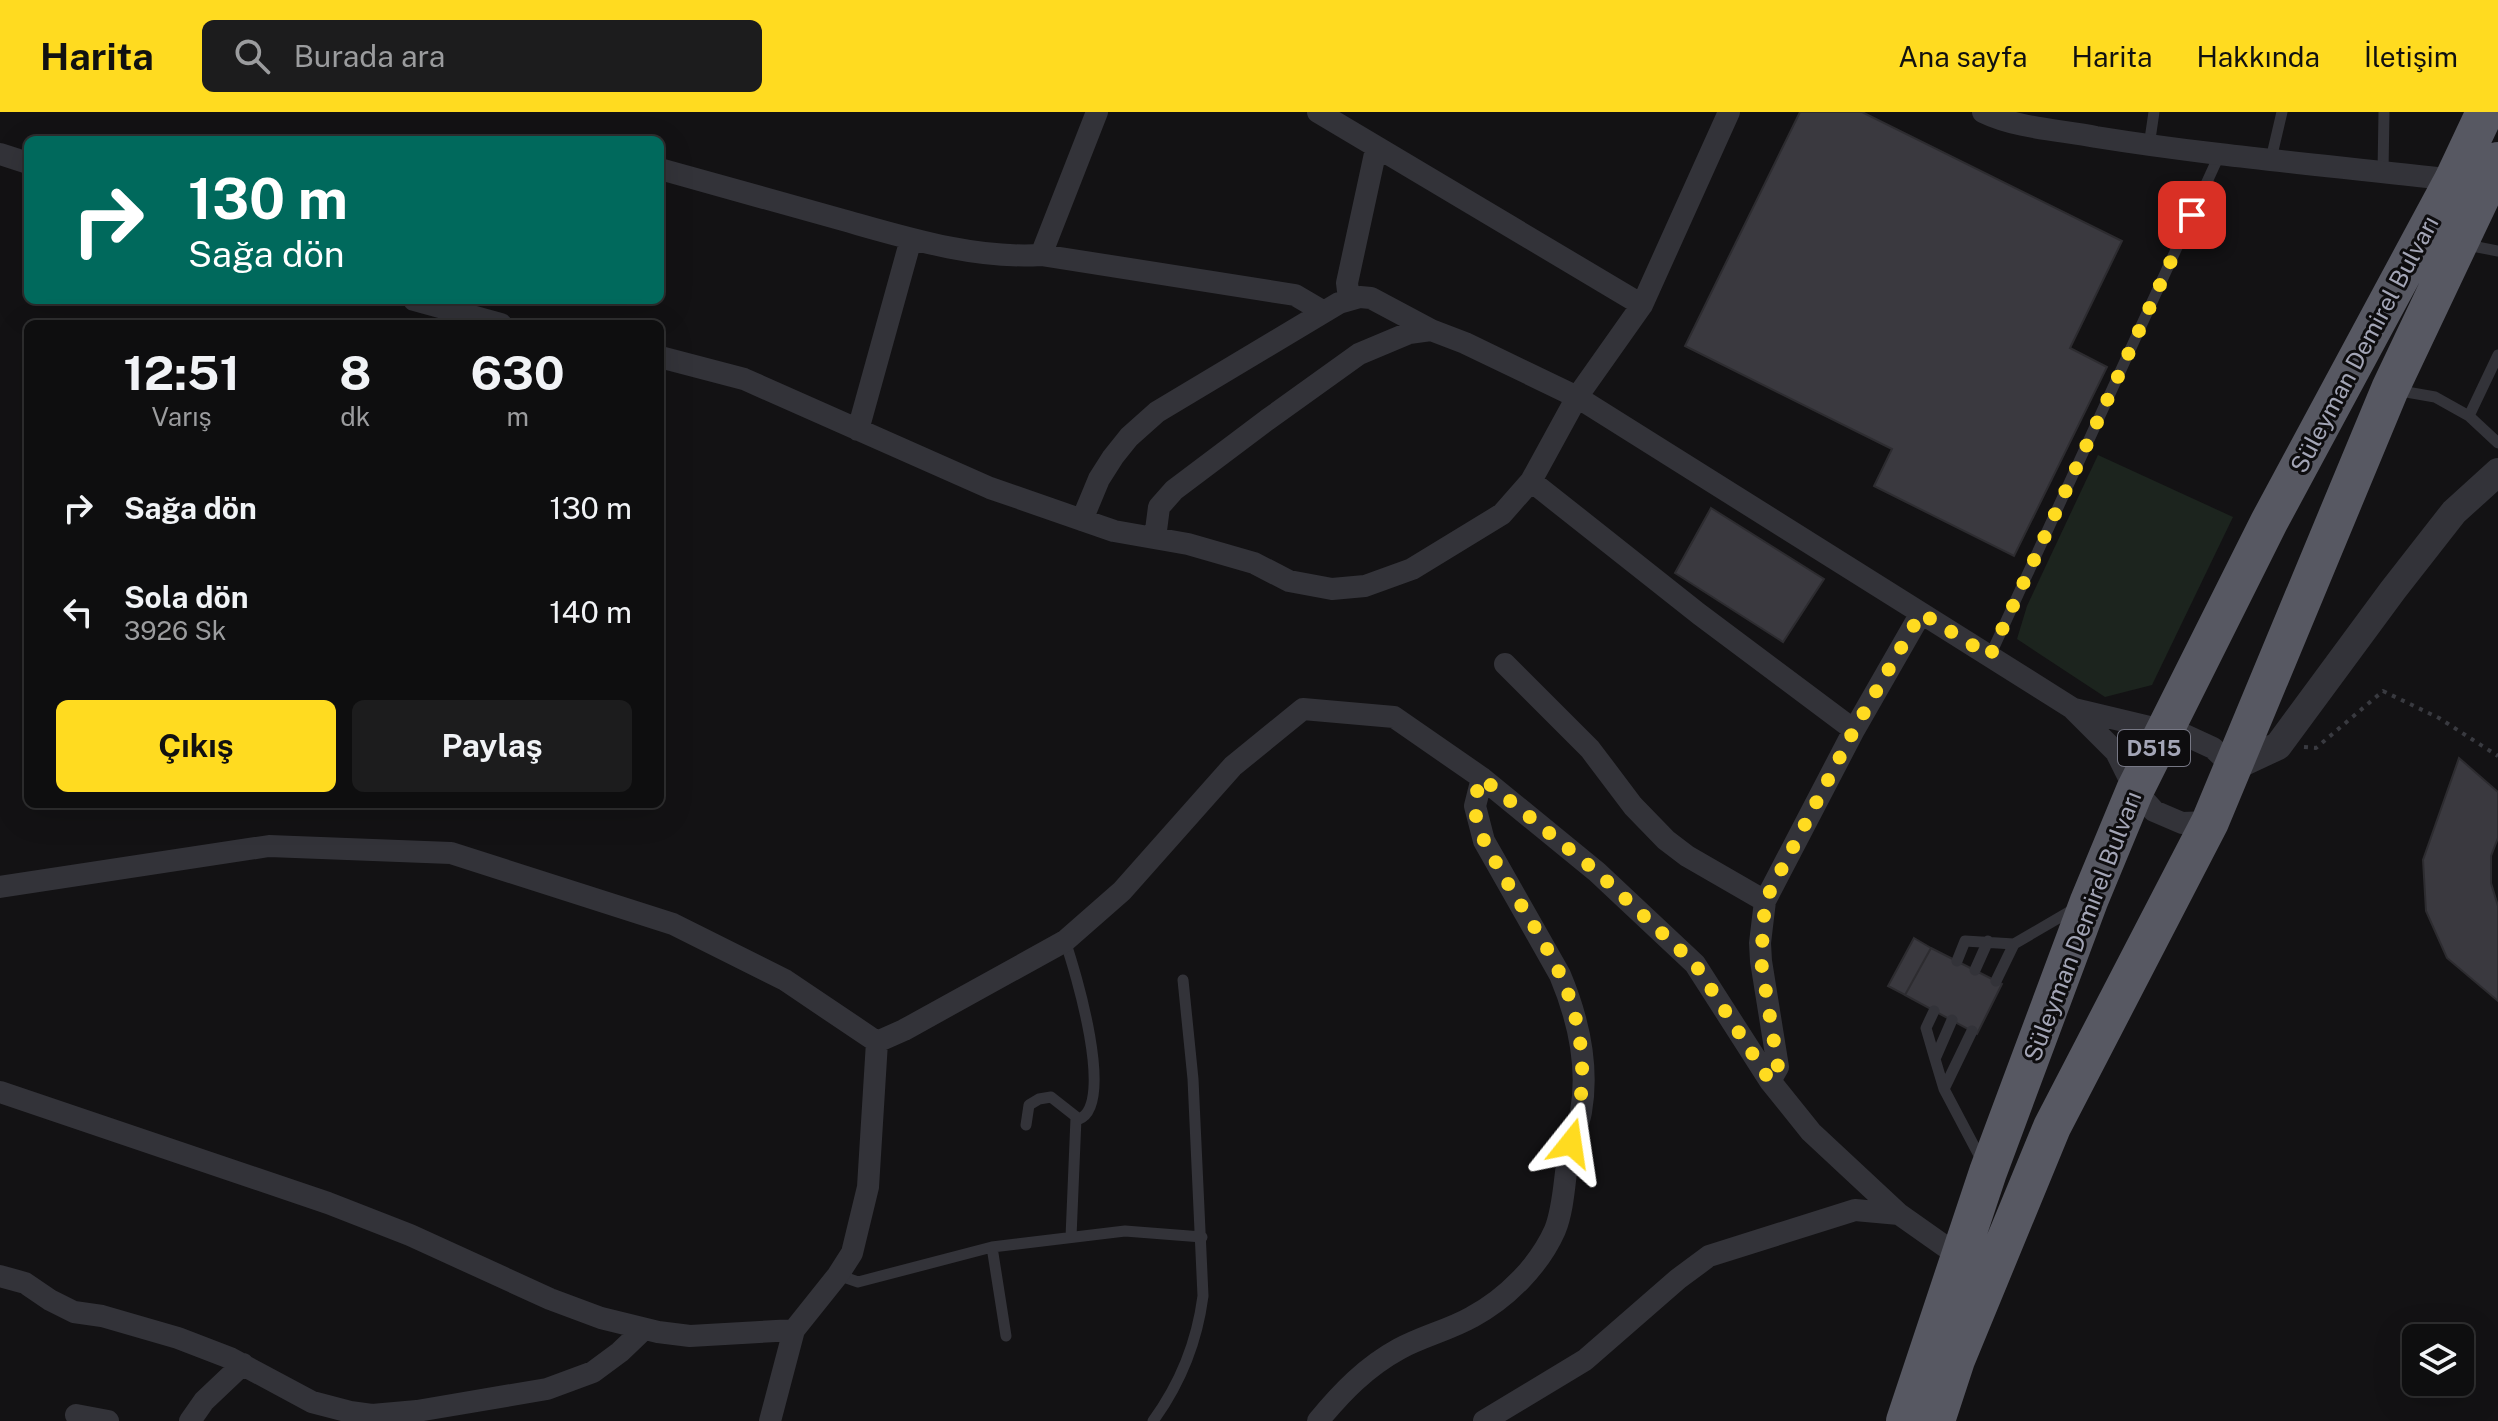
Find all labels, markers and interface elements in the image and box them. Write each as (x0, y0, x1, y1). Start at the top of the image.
search box (202, 20, 762, 92)
text: Harita (40, 34, 154, 79)
icon: search (230, 34, 274, 78)
text: Burada ara (294, 38, 445, 74)
text: Ana sayfa (1898, 40, 2028, 73)
text: Harita (2072, 40, 2152, 73)
text: Hakkında (2196, 40, 2320, 73)
text: İletişim (2364, 40, 2458, 73)
text: 130 m (188, 166, 348, 232)
icon: right (56, 168, 160, 272)
pin (2158, 181, 2226, 249)
icon: arrive (2170, 193, 2214, 237)
street label: Süleyman Demirel Bulvarı (2284, 211, 2444, 477)
text: Sağa dön (188, 233, 345, 275)
text: 12:51 (123, 344, 240, 401)
text: 8 (339, 344, 371, 401)
text: 630 (471, 344, 565, 401)
text: Varış (151, 401, 212, 432)
text: dk (340, 401, 370, 432)
text: m (506, 401, 529, 432)
icon: right (56, 486, 100, 530)
text: Sağa dön (124, 490, 257, 526)
text: 130 m (549, 490, 632, 526)
text: Sola dön (124, 579, 248, 615)
icon: left (56, 590, 100, 634)
text: 140 m (549, 594, 632, 630)
text: 3926 Sk (124, 615, 226, 646)
button: Çıkış (56, 700, 336, 792)
button: Paylaş (352, 700, 632, 792)
road number: D515 (2118, 730, 2190, 766)
street label: Süleyman Demirel Bulvarı (2018, 787, 2146, 1065)
position arrow (1529, 1101, 1613, 1185)
map controls (2402, 1324, 2474, 1396)
button: layers (2402, 1324, 2474, 1396)

